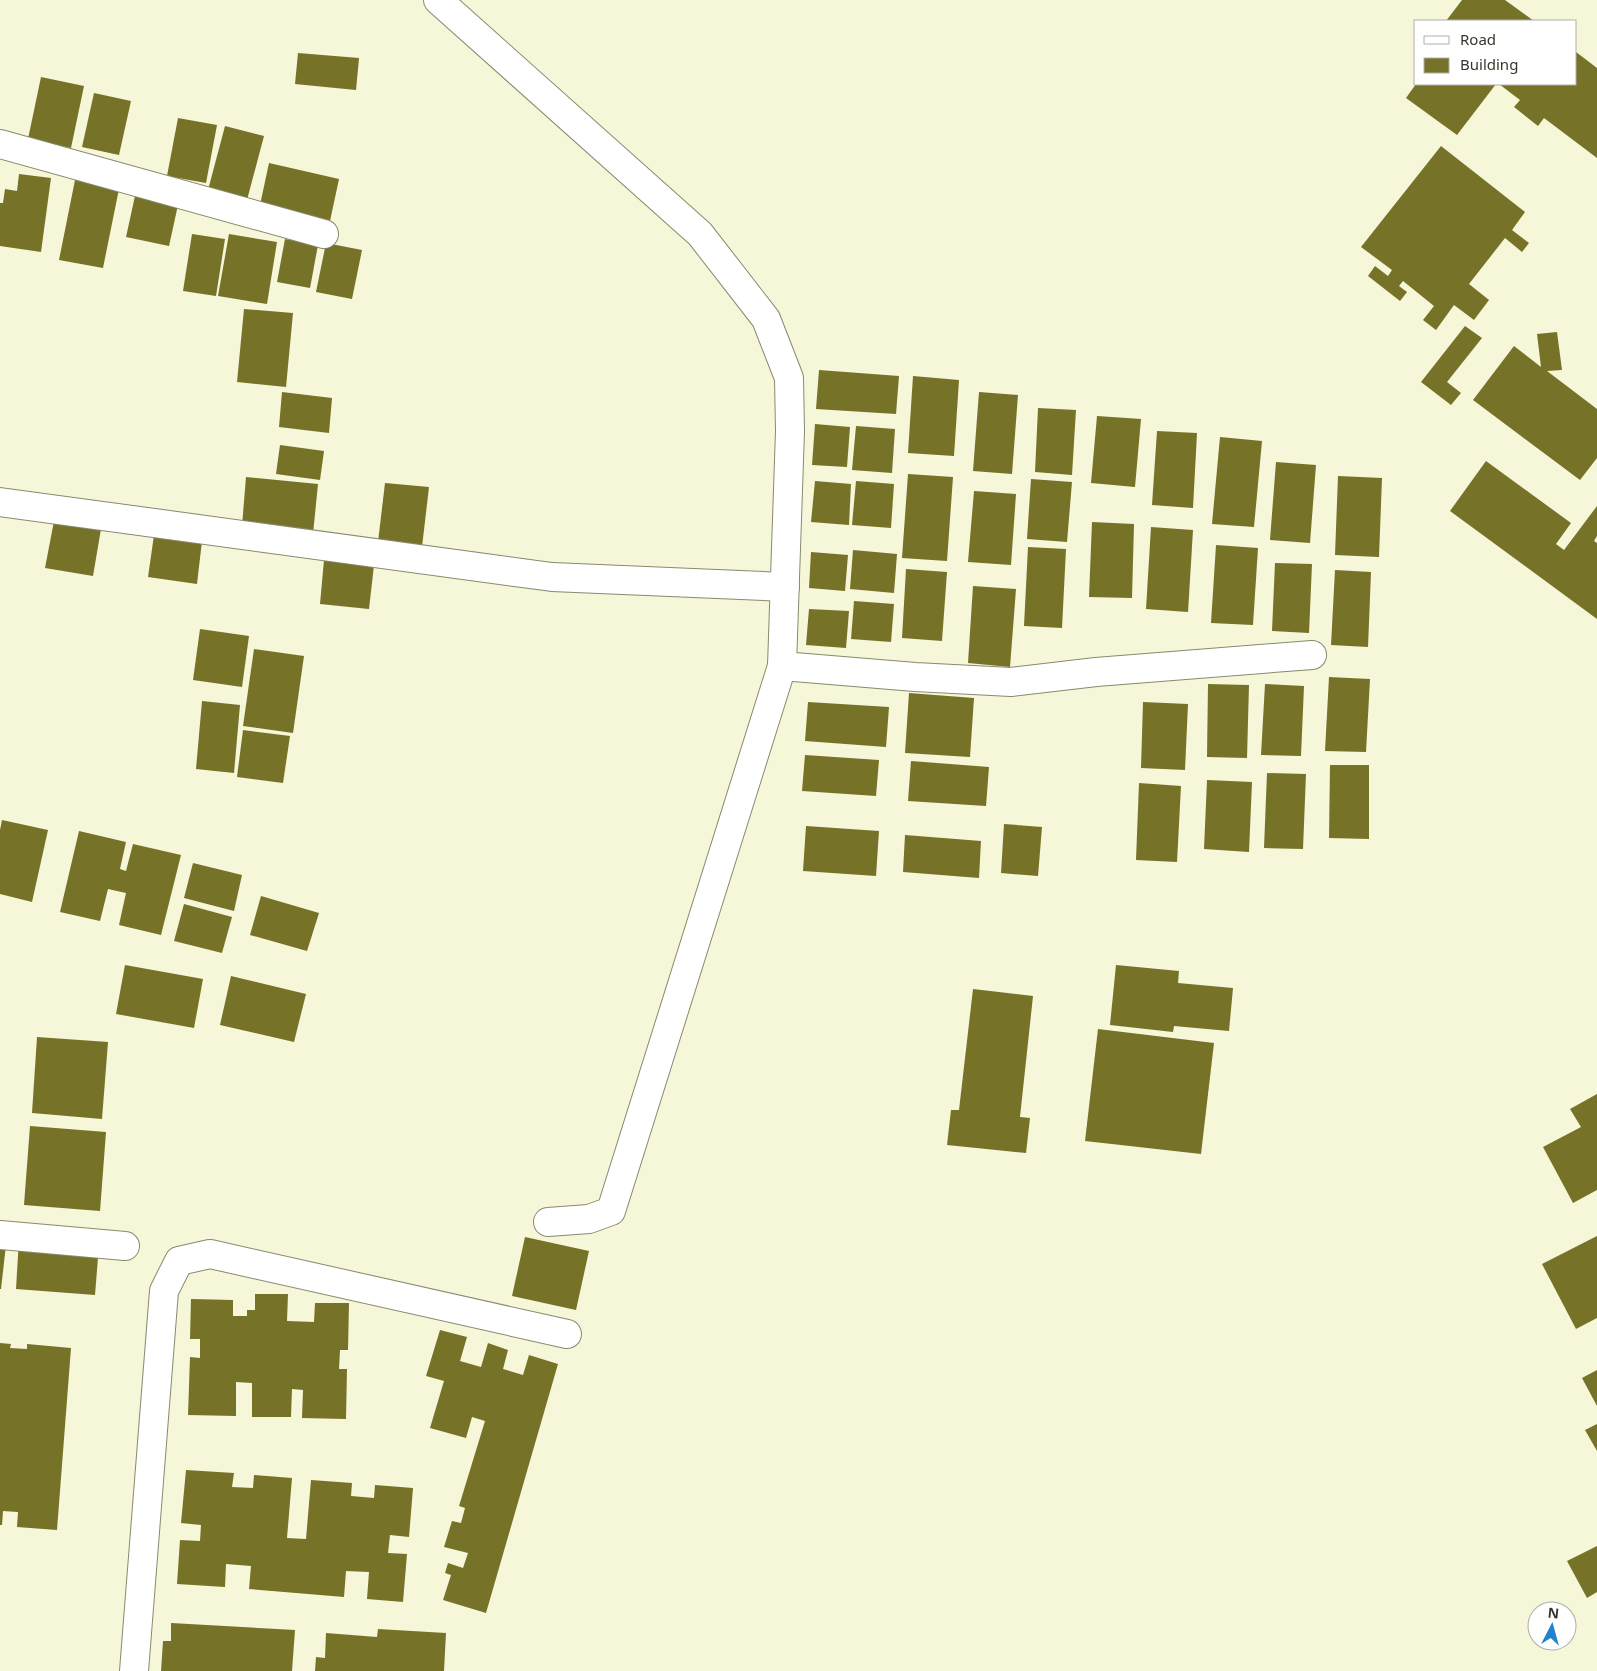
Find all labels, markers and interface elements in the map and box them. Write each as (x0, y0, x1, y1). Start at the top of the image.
legend (1414, 20, 1577, 85)
text: Road (1460, 29, 1496, 49)
text: Building (1460, 54, 1518, 74)
north arrow (1527, 1601, 1577, 1651)
text: N (1547, 1603, 1560, 1623)

